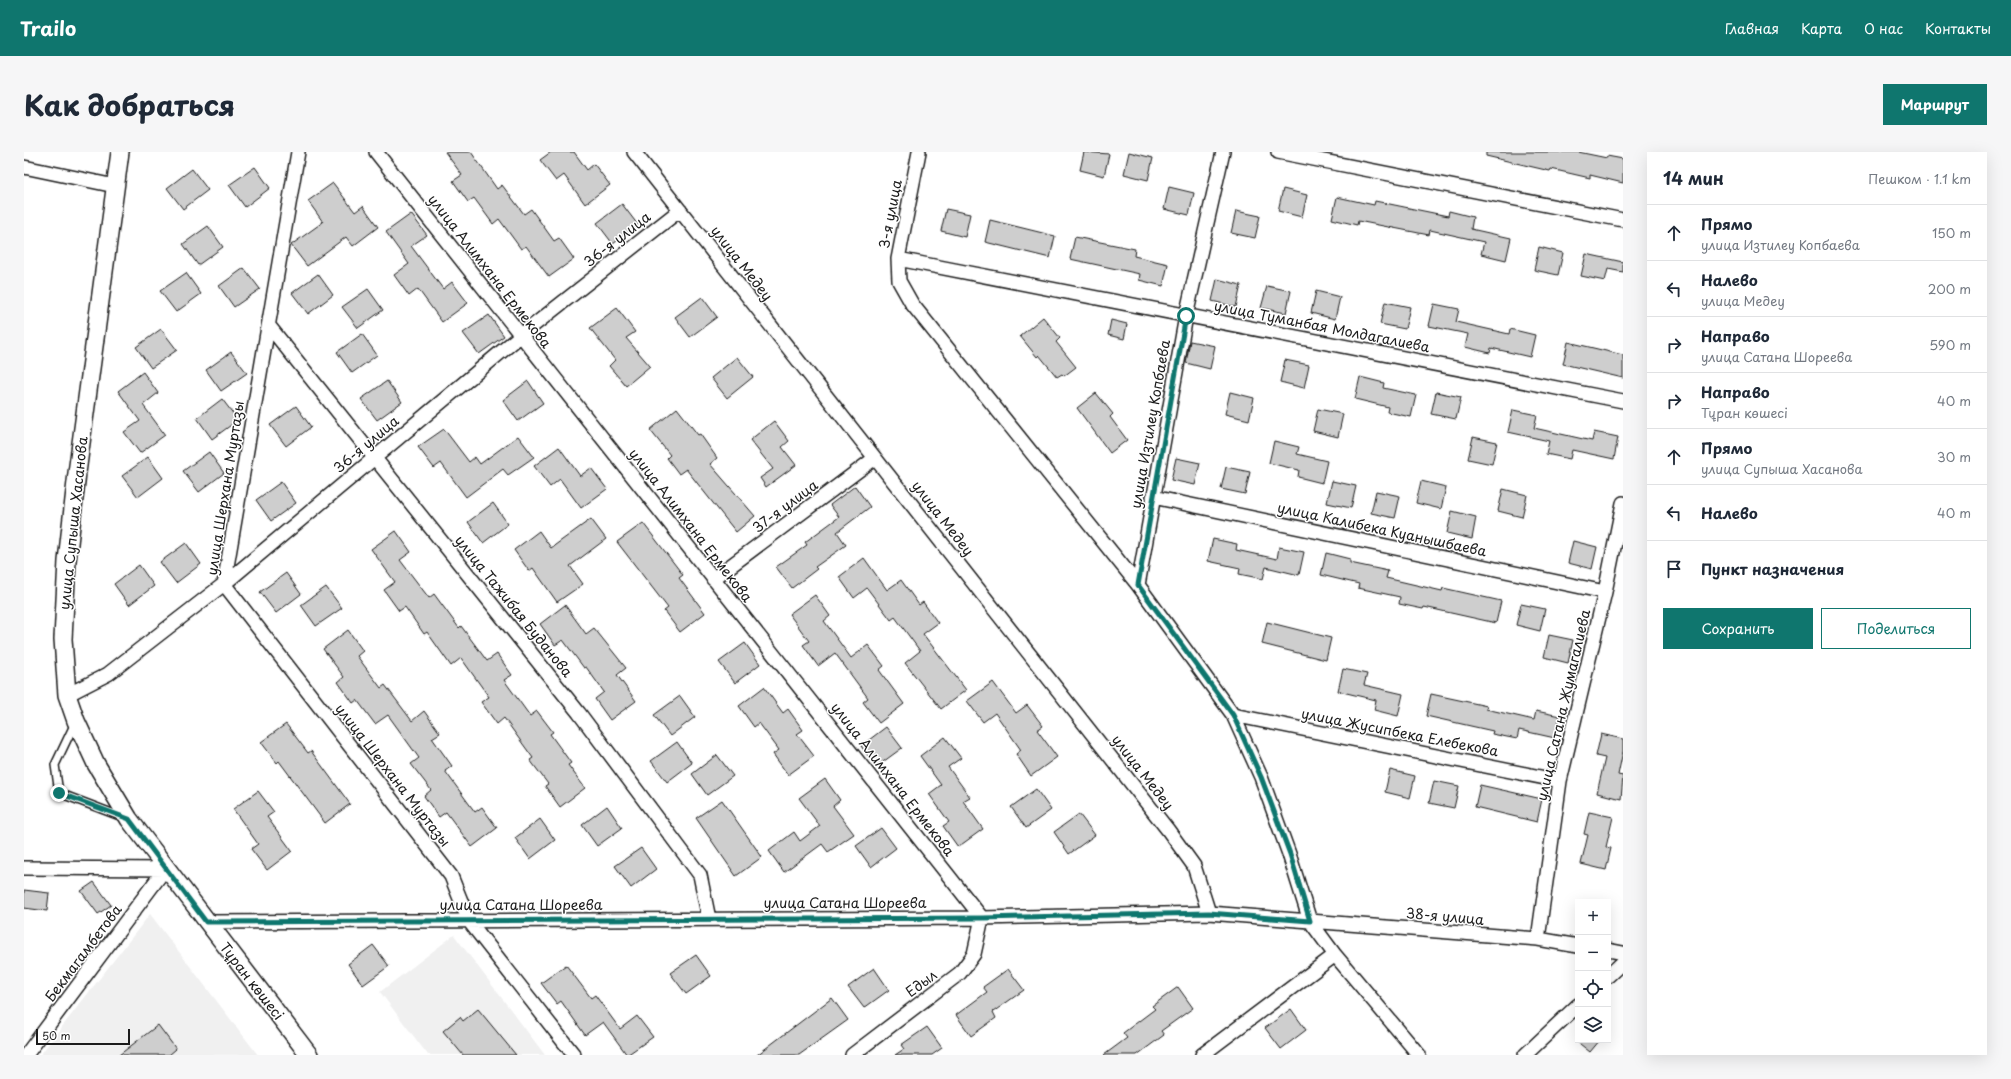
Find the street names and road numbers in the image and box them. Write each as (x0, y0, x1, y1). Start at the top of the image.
street label: 3-я улица (873, 178, 907, 250)
street label: улица Алимхана Ермекова (423, 190, 557, 353)
street label: 36-я улица (579, 206, 655, 272)
street label: улица Медеу (706, 221, 778, 305)
street label: улица Туманбая Молдагалиева (1212, 295, 1432, 357)
street label: улица Изтилеу Копбаева (1125, 338, 1175, 510)
street label: улица Шерхана Муртазы (201, 399, 249, 577)
street label: 36-я улица (329, 410, 403, 478)
street label: улица Супыша Хасанова (53, 435, 93, 611)
street label: улица Алимхана Ермекова (624, 444, 758, 607)
street label: 37-я улица (748, 474, 822, 538)
street label: улица Медеу (907, 476, 979, 560)
street label: улица Калибека Куанышбаева (1275, 497, 1489, 562)
street label: улица Тажибая Буданова (450, 531, 578, 682)
street label: улица Сатана Жумагалиева (1531, 607, 1595, 803)
street label: улица Алимхана Ермекова (826, 698, 960, 861)
street label: улица Шерхана Муртазы (330, 699, 456, 851)
street label: улица Жусипбека Елебекова (1300, 703, 1501, 761)
street label: улица Медеу (1107, 730, 1179, 814)
street label: улица Сатана Шореева (763, 892, 927, 913)
street label: улица Сатана Шореева (439, 894, 603, 915)
street label: Бекмагамбетова (39, 900, 127, 1006)
street label: 38-я улица (1405, 902, 1485, 930)
street label: Тұран көшесі (215, 938, 289, 1024)
street label: Едыл (901, 964, 941, 1002)

